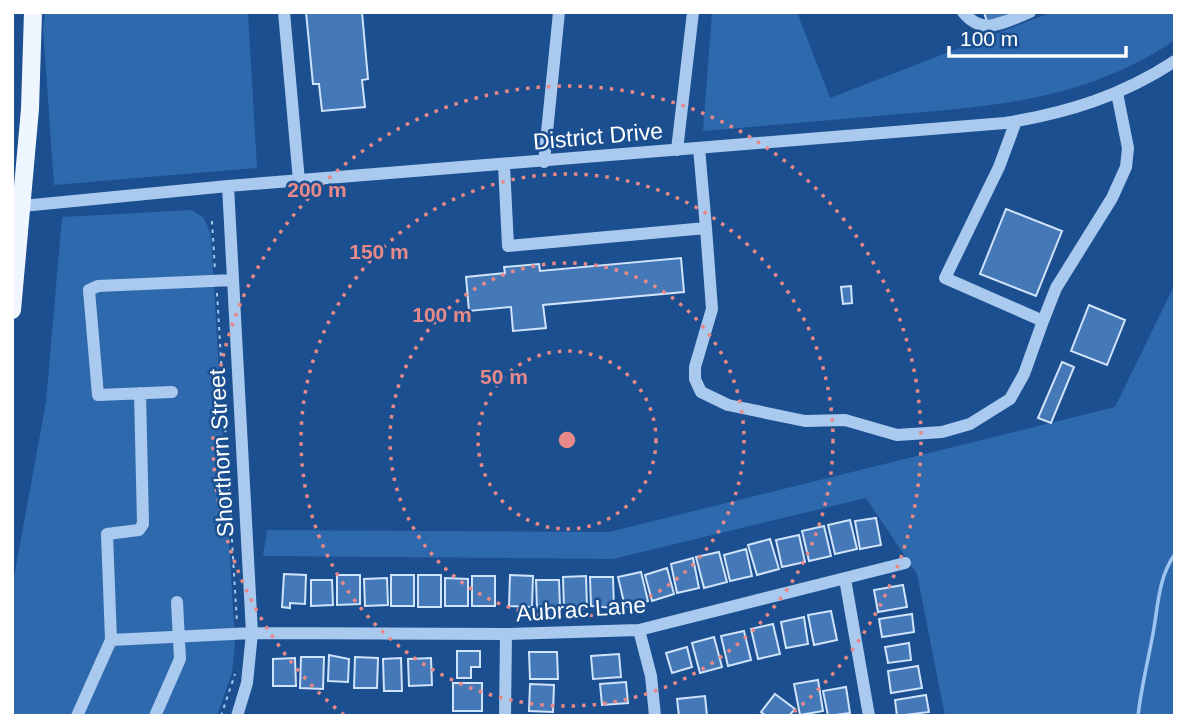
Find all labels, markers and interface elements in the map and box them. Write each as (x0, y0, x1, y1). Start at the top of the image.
scale bar (949, 14, 1126, 58)
text: 100 m (960, 27, 1018, 50)
street label: District Drive (532, 117, 664, 155)
text: 200 m (287, 178, 347, 201)
text: 150 m (349, 240, 409, 263)
text: 100 m (412, 303, 472, 326)
text: 50 m (480, 365, 528, 388)
street label: Shorthorn Street (204, 367, 238, 538)
centre of rings (555, 428, 579, 452)
street label: Aubrac Lane (515, 591, 647, 627)

